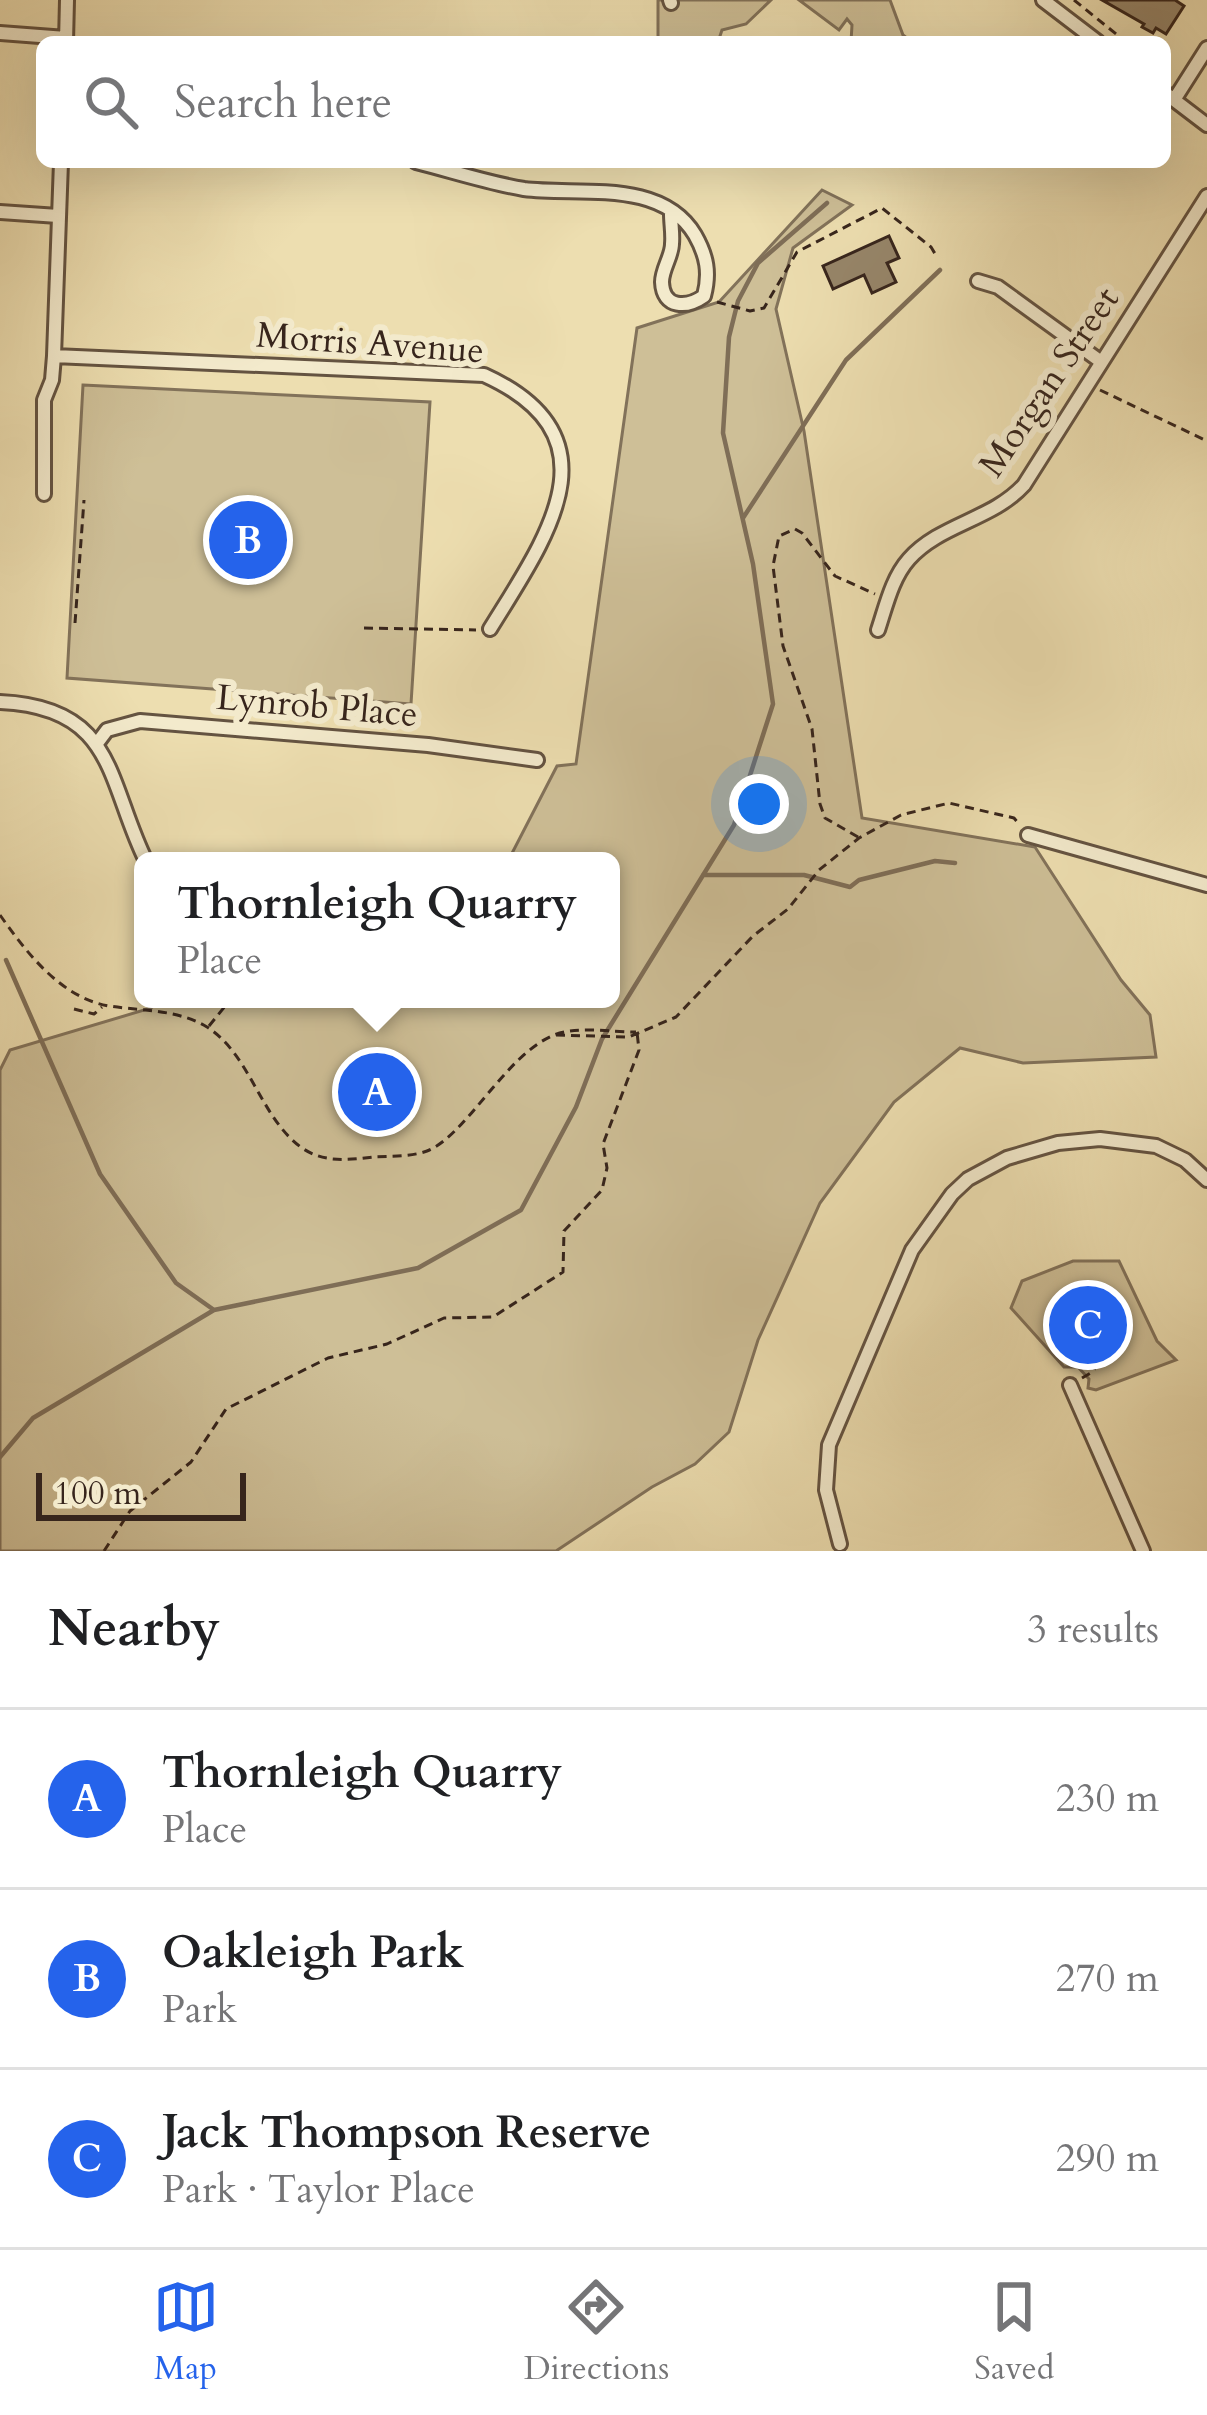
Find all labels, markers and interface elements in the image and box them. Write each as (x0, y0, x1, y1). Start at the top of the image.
search box (36, 36, 1171, 168)
icon: search (78, 69, 144, 135)
text: Search here (174, 72, 392, 133)
street label: Morgan Street (967, 278, 1131, 486)
street label: Morris Avenue (254, 311, 486, 375)
pin: B (209, 495, 287, 585)
street label: Lynrob Place (214, 673, 420, 739)
your location (729, 774, 789, 834)
popup (134, 852, 620, 1008)
text: Thornleigh Quarry (177, 873, 577, 934)
text: Place (177, 934, 262, 987)
pin: A (338, 1047, 416, 1137)
pin: C (1049, 1280, 1127, 1370)
scale bar (36, 1467, 246, 1520)
text: 100 m (54, 1471, 141, 1516)
text: Nearby (48, 1594, 220, 1664)
text: 3 results (1027, 1603, 1159, 1656)
text: Thornleigh Quarry (162, 1742, 562, 1803)
text: A (72, 1772, 102, 1825)
text: 230 m (1056, 1772, 1159, 1825)
text: Place (162, 1803, 247, 1856)
text: Oakleigh Park (162, 1922, 464, 1983)
text: B (73, 1952, 101, 2005)
text: 270 m (1056, 1952, 1159, 2005)
text: Park (162, 1983, 237, 2036)
text: Jack Thompson Reserve (162, 2102, 651, 2163)
text: C (72, 2132, 102, 2185)
text: 290 m (1056, 2132, 1159, 2185)
text: Park · Taylor Place (162, 2163, 475, 2216)
tab: Map (153, 2274, 219, 2391)
tab: Directions (524, 2274, 669, 2391)
tab: Saved (974, 2274, 1054, 2391)

